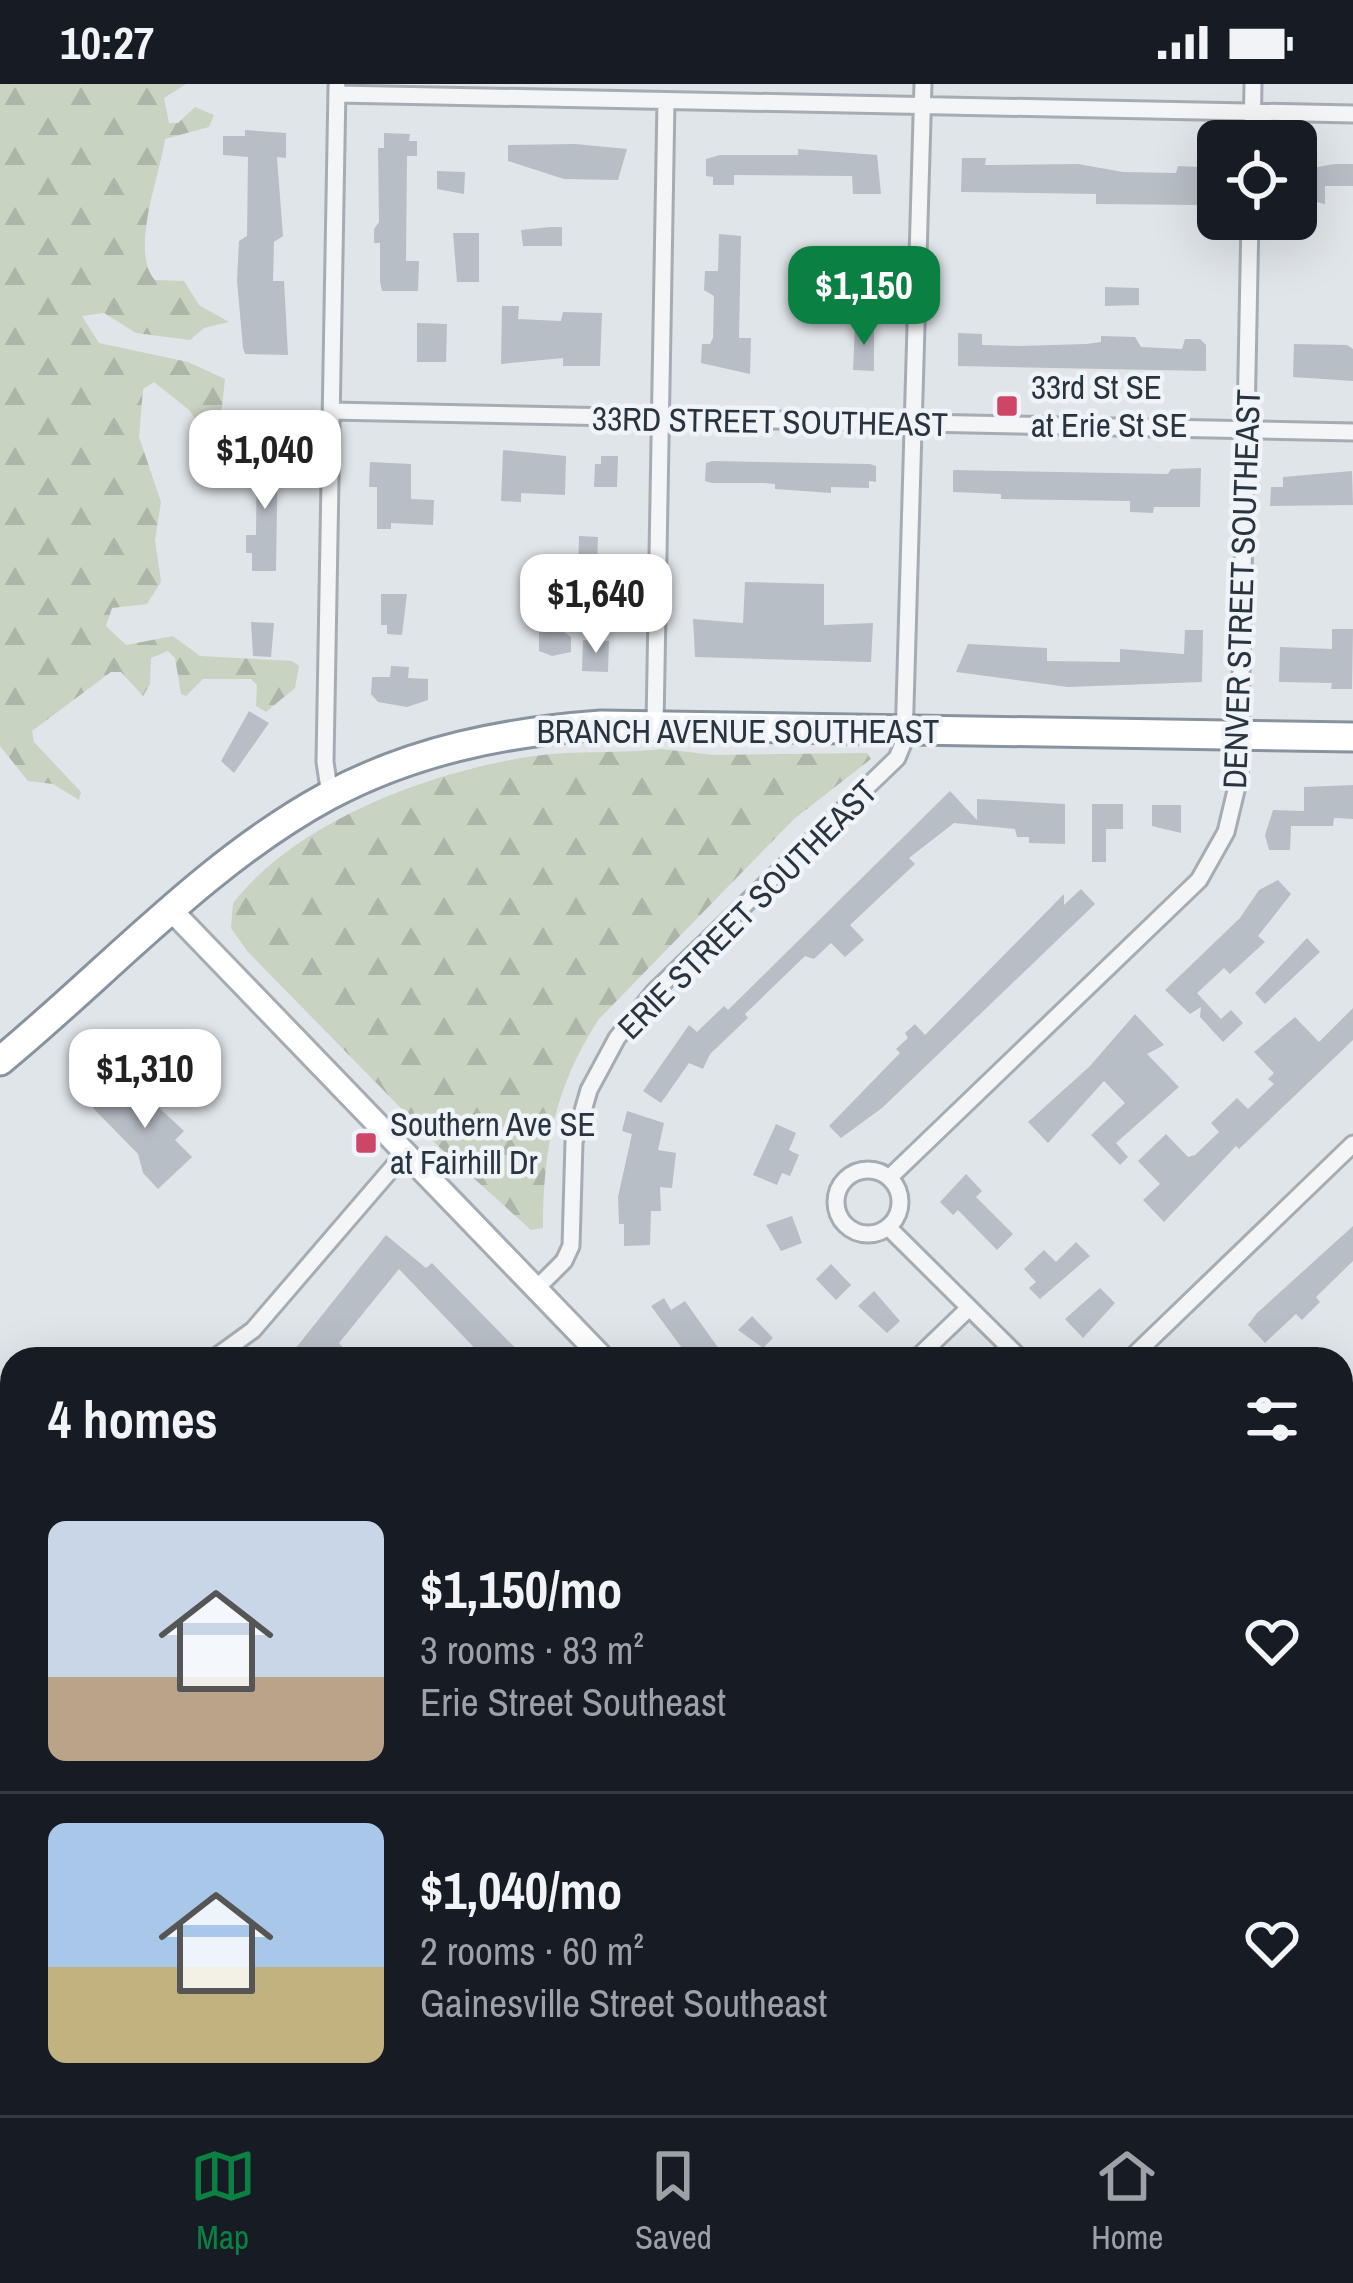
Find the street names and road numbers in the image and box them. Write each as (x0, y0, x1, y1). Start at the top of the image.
street label: DENVER STREET SOUTHEAST (1212, 389, 1270, 789)
street label: 33RD STREET SOUTHEAST (592, 396, 948, 446)
street label: BRANCH AVENUE SOUTHEAST (537, 709, 939, 753)
street label: ERIE STREET SOUTHEAST (608, 770, 886, 1048)

